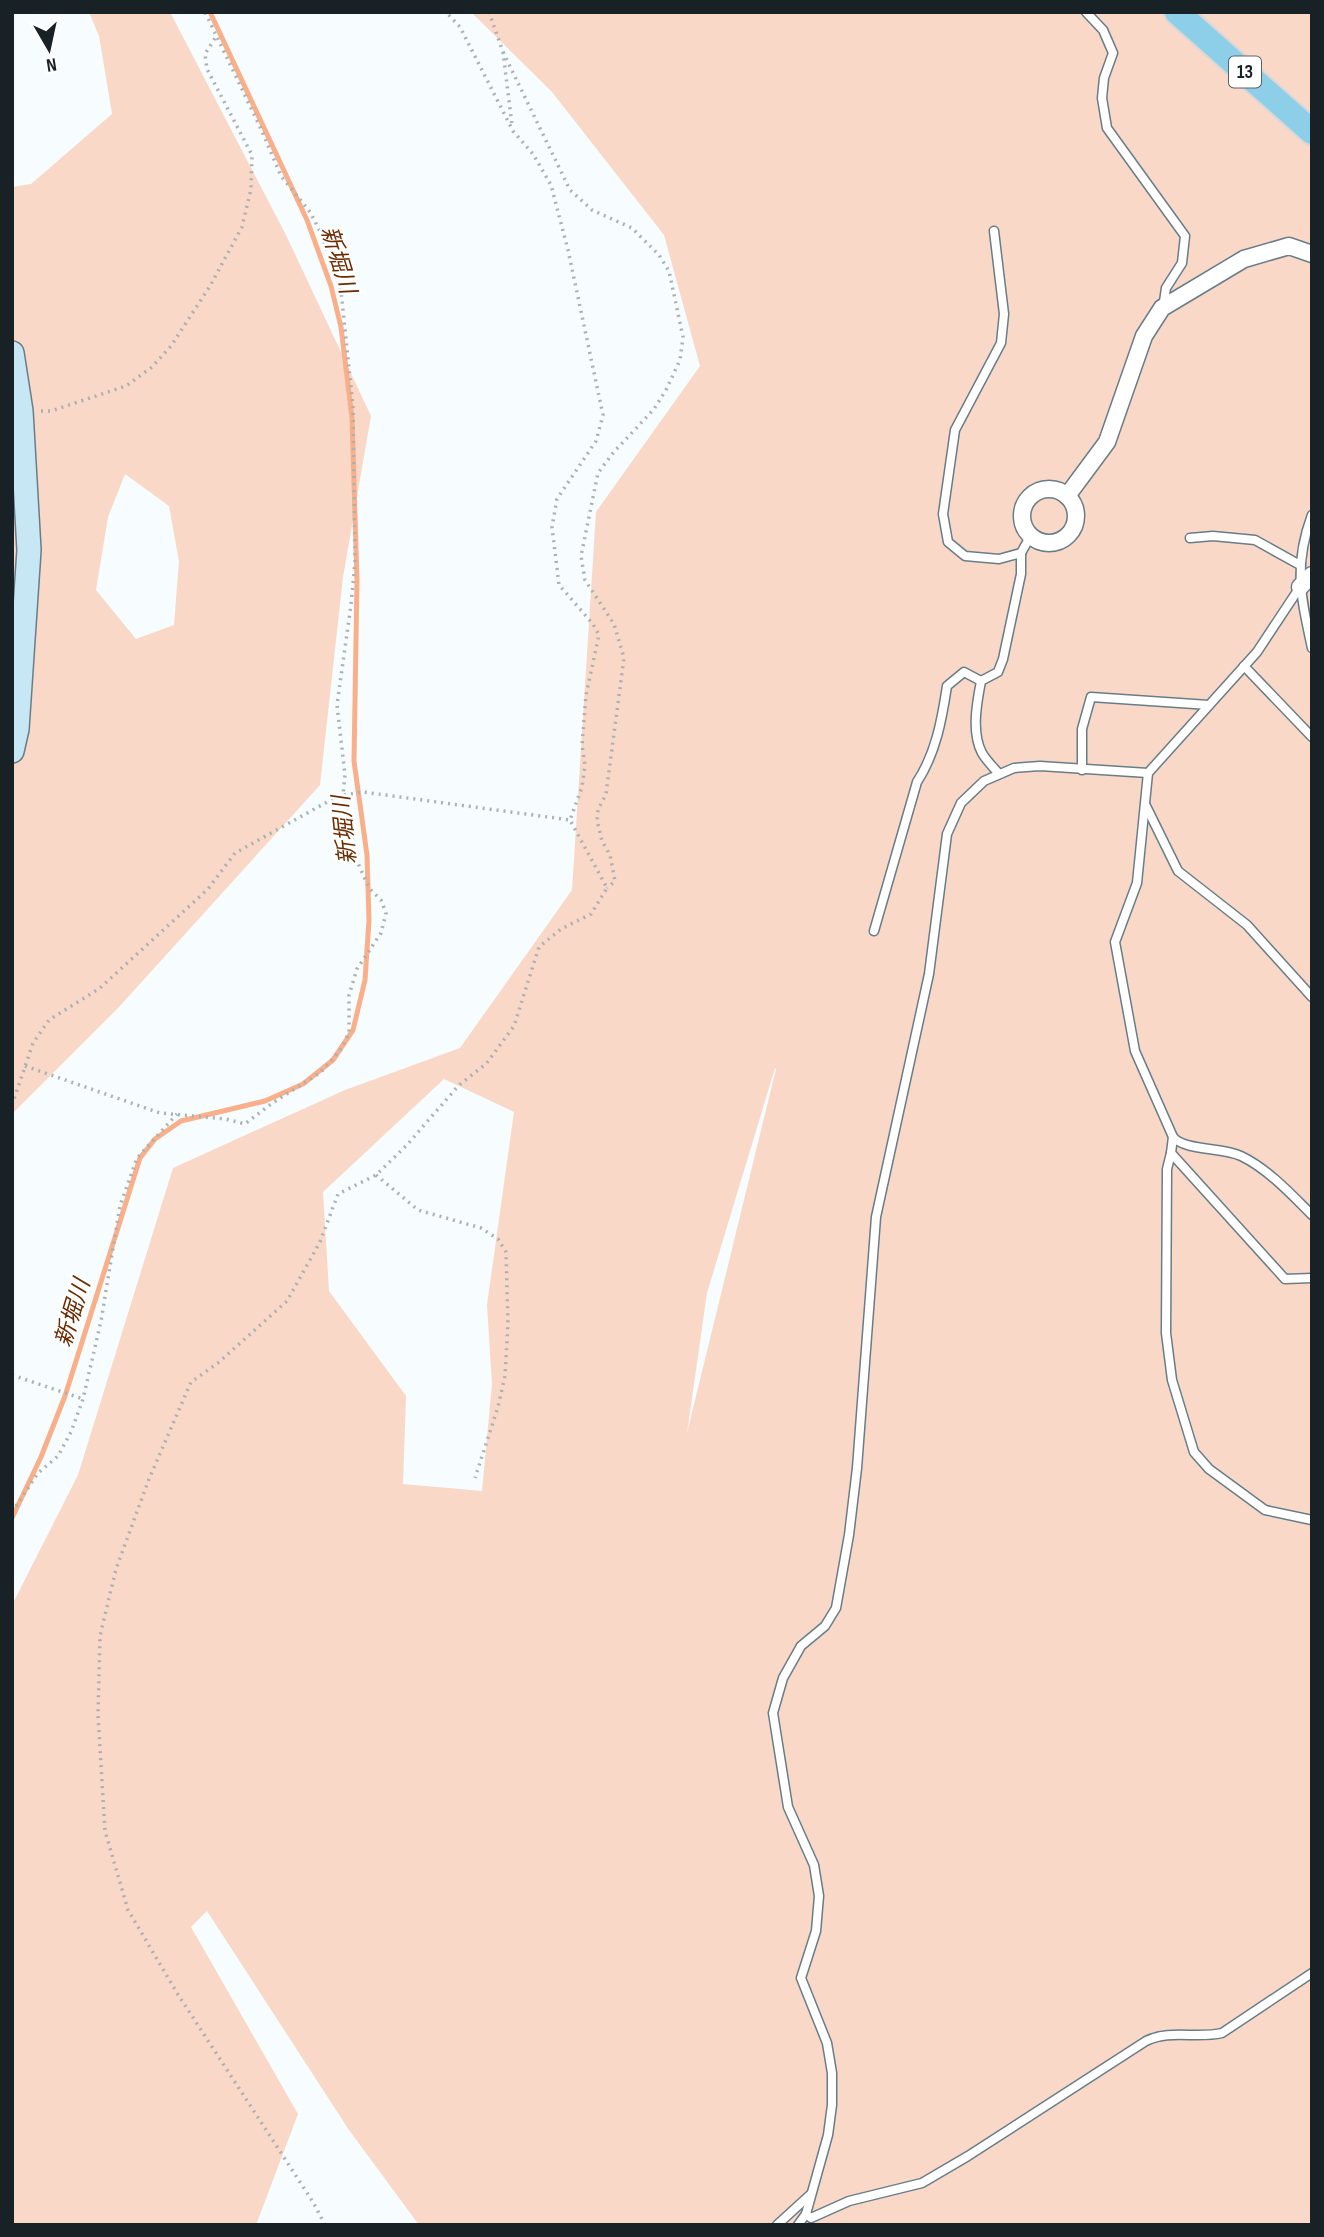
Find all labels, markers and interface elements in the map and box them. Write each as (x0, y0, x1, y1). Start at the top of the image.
north arrow (14, 14, 84, 84)
text: N (45, 52, 58, 76)
road number: 13 (1229, 57, 1261, 88)
water label: 新堀川 (315, 223, 362, 300)
water label: 新堀川 (327, 791, 363, 866)
water label: 新堀川 (50, 1273, 97, 1350)

